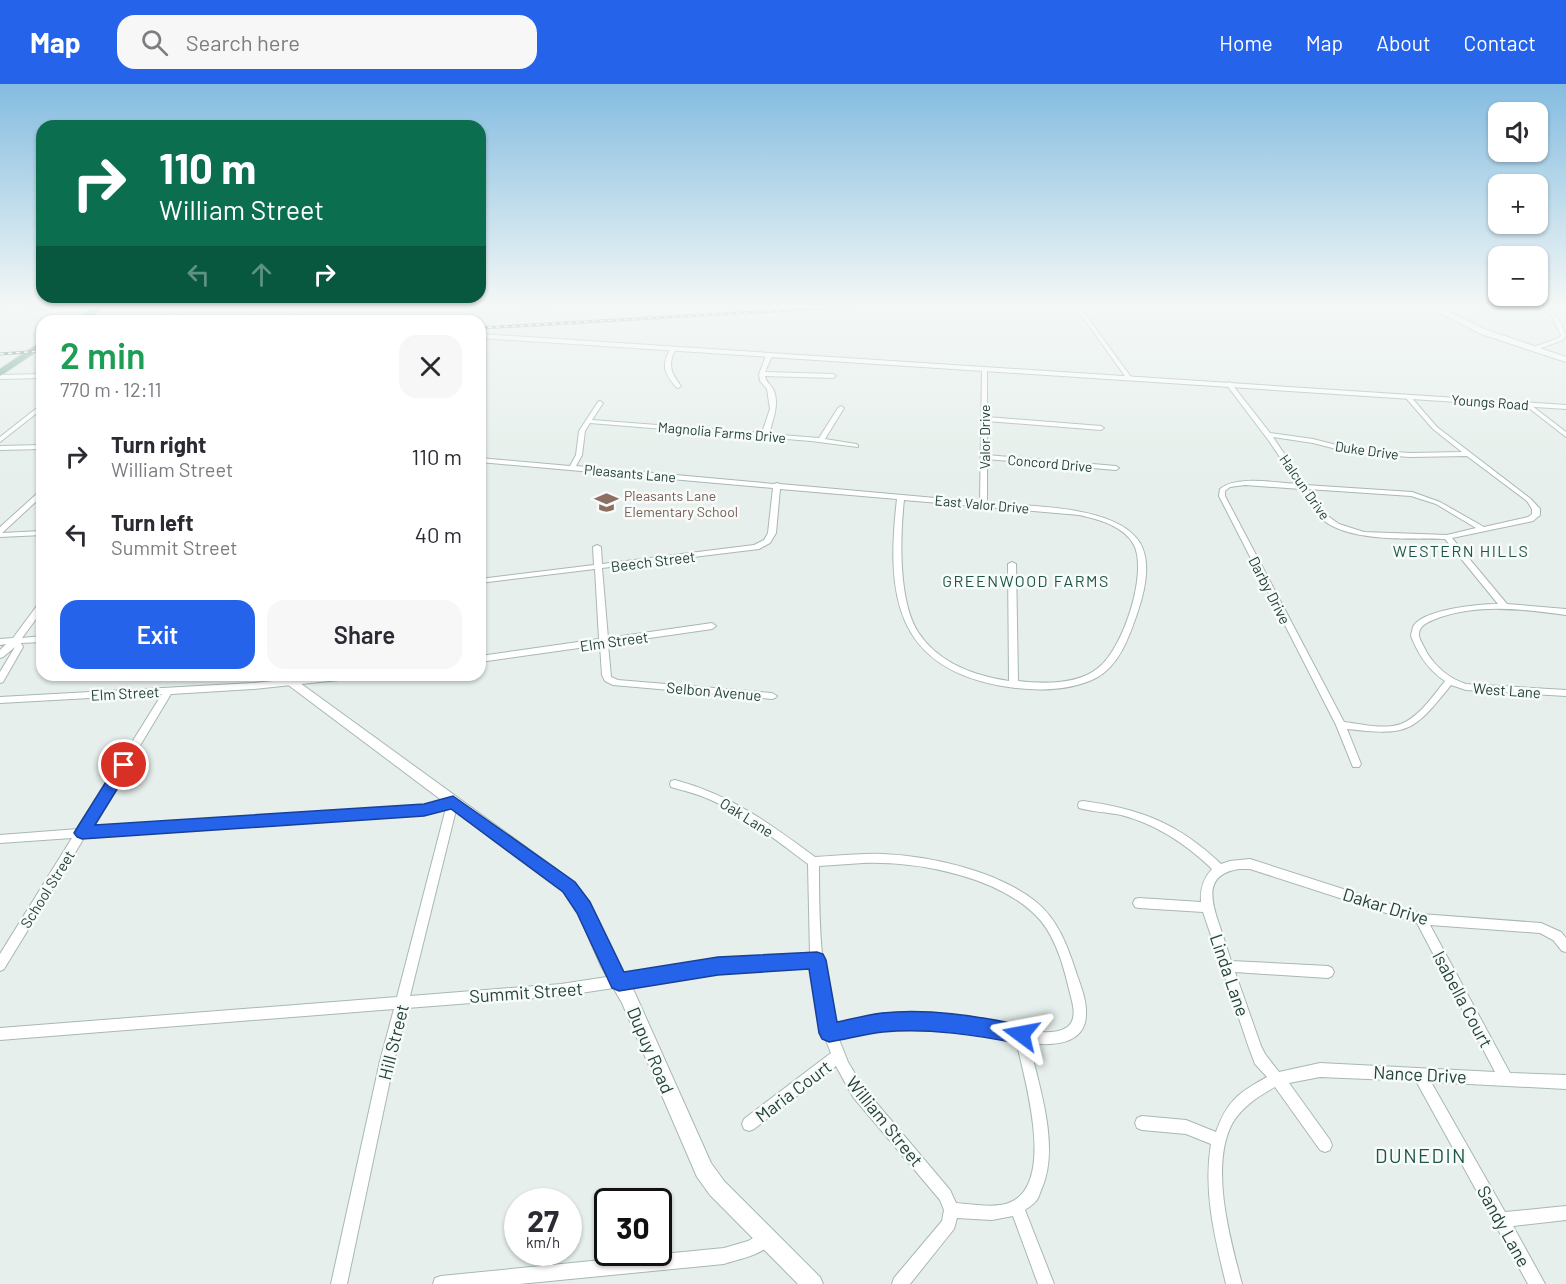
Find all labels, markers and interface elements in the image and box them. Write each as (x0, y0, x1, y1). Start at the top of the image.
search box (117, 15, 537, 69)
text: Map (30, 25, 81, 59)
icon: search (138, 26, 171, 59)
text: Search here (186, 29, 300, 55)
text: Home (1219, 30, 1273, 55)
text: Map (1306, 30, 1343, 55)
text: About (1376, 30, 1431, 55)
text: Contact (1464, 30, 1536, 55)
map controls (1488, 102, 1548, 306)
button: sound (1488, 102, 1548, 162)
text: 110 m (159, 142, 256, 192)
icon: right (60, 144, 138, 222)
button: + (1488, 174, 1548, 234)
text: William Street (159, 193, 324, 225)
button: − (1488, 246, 1548, 306)
icon: left (182, 258, 215, 291)
icon: ahead (245, 258, 278, 291)
icon: right (308, 258, 341, 291)
text: 2 min (60, 333, 146, 376)
button: close (399, 335, 462, 398)
text: 770 m · 12:11 (60, 377, 162, 401)
street label: Youngs Road (1451, 391, 1529, 413)
street label: Valor Drive (976, 405, 993, 469)
street label: Magnolia Farms Drive (657, 418, 787, 446)
text: Turn right (111, 431, 206, 457)
street label: Duke Drive (1334, 437, 1400, 463)
icon: right (60, 440, 93, 473)
text: 110 m (412, 443, 462, 469)
street label: Concord Drive (1007, 451, 1093, 475)
street label: Halcun Drive (1276, 451, 1334, 523)
text: William Street (111, 457, 233, 481)
street label: Pleasants Lane (583, 461, 677, 485)
place label: Pleasants Lane Elementary School (624, 487, 738, 520)
school or university icon: Pleasants Lane Elementary School (593, 490, 619, 516)
street label: East Valor Drive (934, 491, 1030, 517)
text: Turn left (111, 509, 194, 535)
icon: left (60, 518, 93, 551)
text: 40 m (415, 521, 462, 547)
text: Summit Street (111, 535, 237, 559)
district label: WESTERN HILLS (1393, 541, 1529, 560)
street label: Beech Street (610, 547, 696, 575)
street label: Darby Drive (1245, 553, 1295, 627)
district label: GREENWOOD FARMS (942, 571, 1110, 590)
button: Exit (60, 600, 255, 669)
button: Share (267, 600, 462, 669)
street label: Elm Street (579, 627, 649, 655)
street label: Selbon Avenue (666, 678, 762, 704)
street label: West Lane (1472, 679, 1542, 701)
street label: Elm Street (90, 682, 160, 704)
pin (98, 739, 149, 790)
icon: arrive (107, 748, 140, 781)
street label: Oak Lane (717, 794, 777, 840)
street label: School Street (16, 847, 78, 931)
street label: Dakar Drive (1340, 883, 1432, 929)
street label: Linda Lane (1206, 931, 1254, 1019)
street label: Isabella Court (1428, 947, 1498, 1051)
street label: Summit Street (468, 977, 584, 1007)
street label: Hill Street (373, 1002, 413, 1082)
position arrow (989, 1002, 1053, 1066)
street label: Dupuy Road (623, 1003, 679, 1097)
street label: Maria Court (751, 1055, 835, 1127)
street label: Nance Drive (1373, 1061, 1467, 1087)
street label: William Street (842, 1071, 928, 1171)
district label: DUNEDIN (1375, 1143, 1467, 1167)
street label: Sandy Lane (1473, 1181, 1535, 1271)
speed limit sign: 30 (594, 1188, 672, 1266)
text: 27 (527, 1202, 559, 1238)
text: km/h (526, 1233, 560, 1251)

